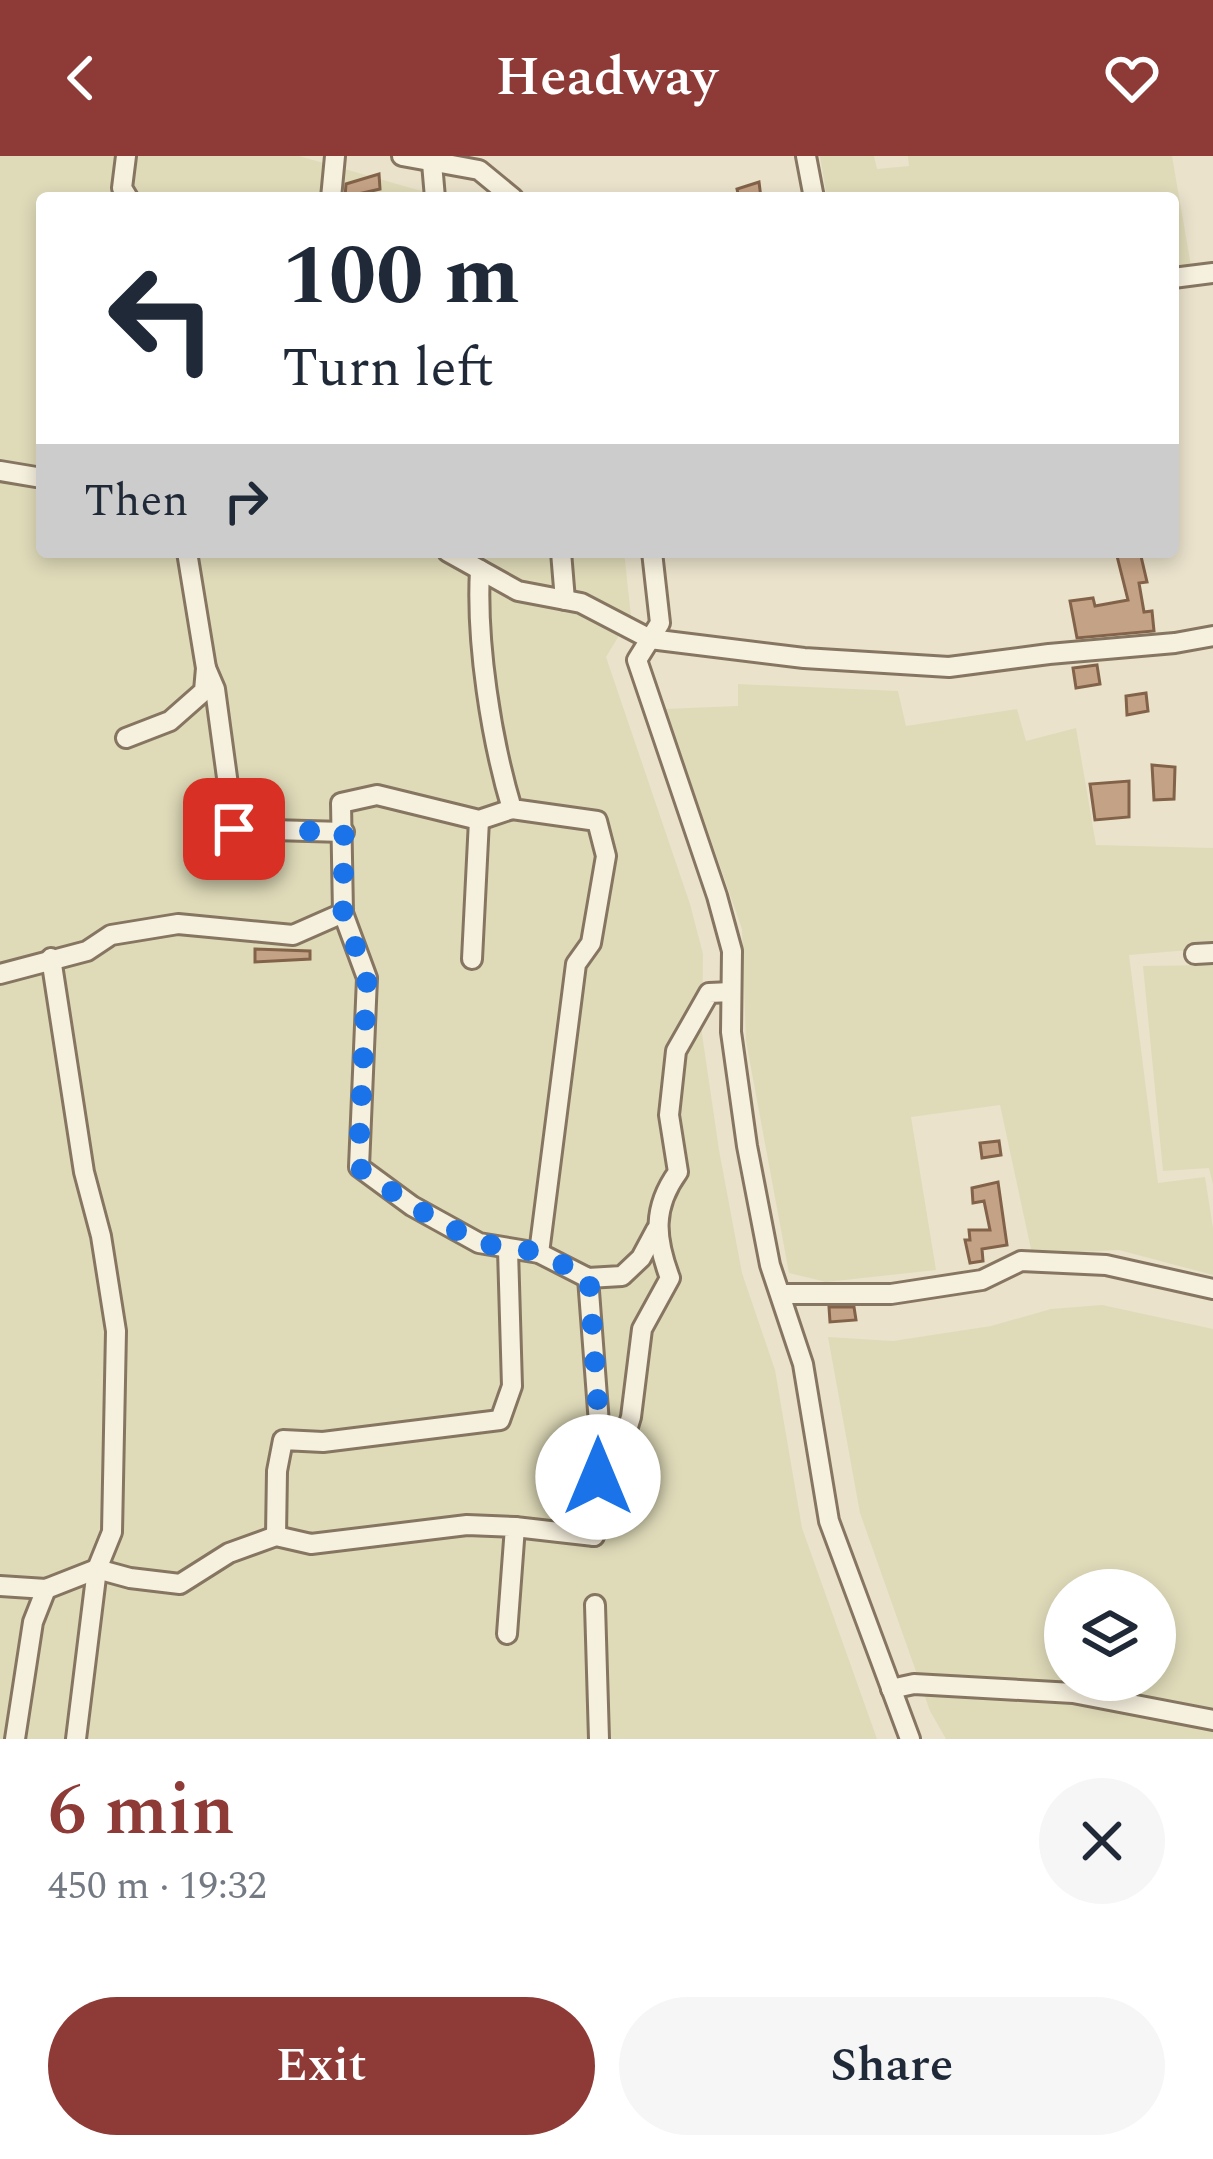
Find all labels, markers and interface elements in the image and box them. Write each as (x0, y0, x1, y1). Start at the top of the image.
text: Headway (495, 37, 718, 119)
icon: back (48, 45, 114, 111)
icon: heart (1099, 45, 1165, 111)
text: 100 m (282, 213, 520, 341)
icon: left (84, 240, 240, 396)
text: Turn left (282, 328, 494, 410)
text: Then (84, 467, 189, 536)
icon: right (213, 468, 279, 534)
pin (183, 778, 285, 880)
icon: arrive (201, 796, 267, 862)
position arrow (535, 1414, 661, 1540)
map controls (1044, 1569, 1176, 1701)
button: layers (1044, 1569, 1176, 1701)
text: 6 min (48, 1757, 235, 1866)
button: close (1039, 1778, 1165, 1904)
text: 450 m · 19:32 (48, 1857, 267, 1916)
button: Exit (48, 1997, 595, 2135)
button: Share (619, 1997, 1165, 2135)

